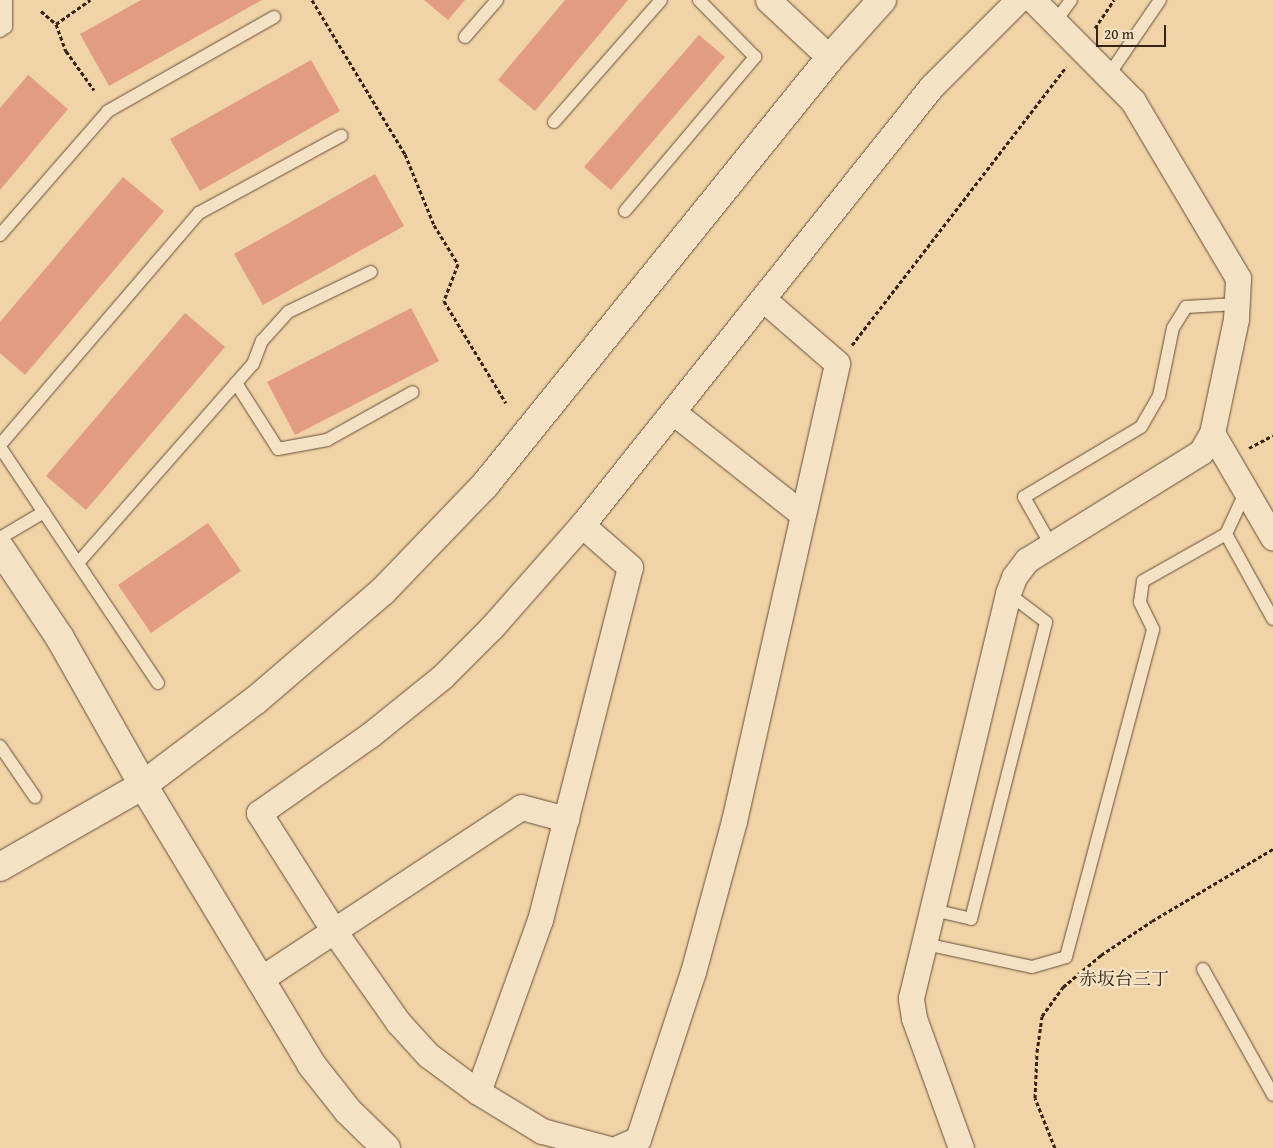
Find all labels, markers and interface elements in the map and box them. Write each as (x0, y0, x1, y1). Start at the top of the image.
scale bar (1098, 15, 1168, 47)
text: 20 m (1104, 23, 1134, 44)
district label: 赤坂台三丁 (1079, 968, 1169, 990)

